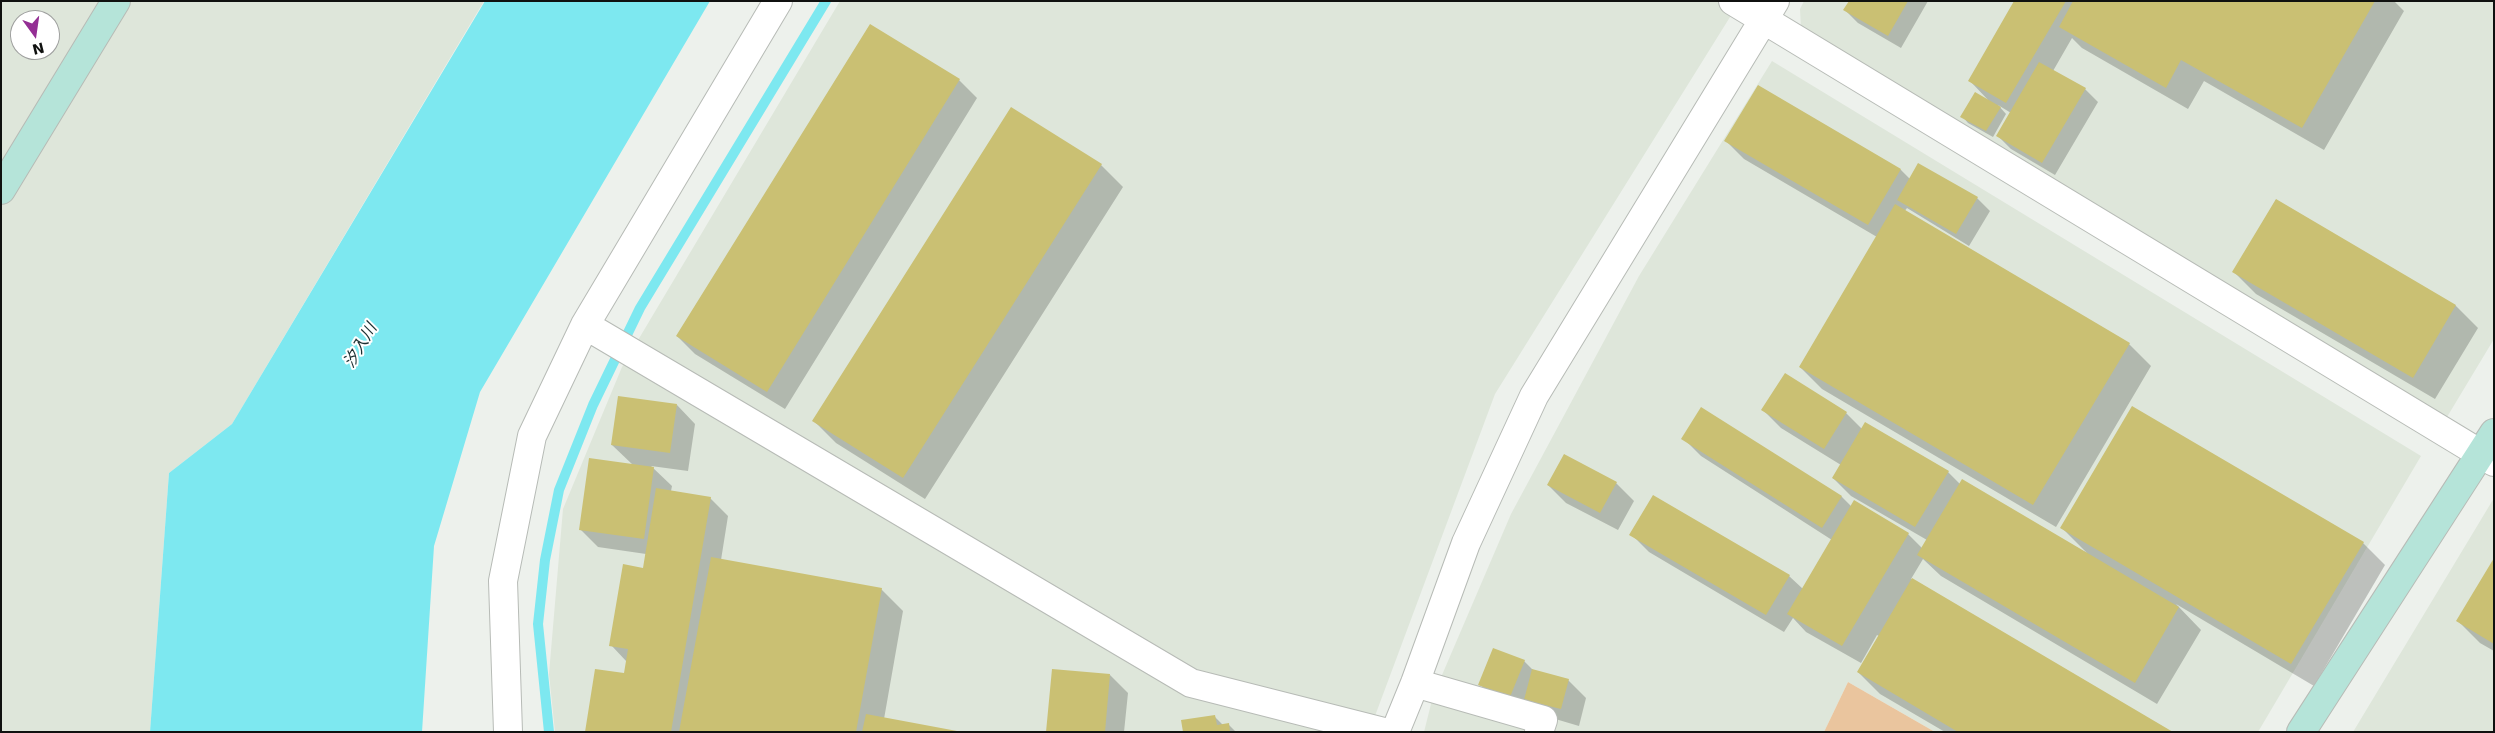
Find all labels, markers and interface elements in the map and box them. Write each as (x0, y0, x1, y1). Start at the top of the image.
north arrow (10, 10, 60, 60)
text: N (31, 39, 46, 58)
water label: 汐入川 (340, 320, 382, 372)

